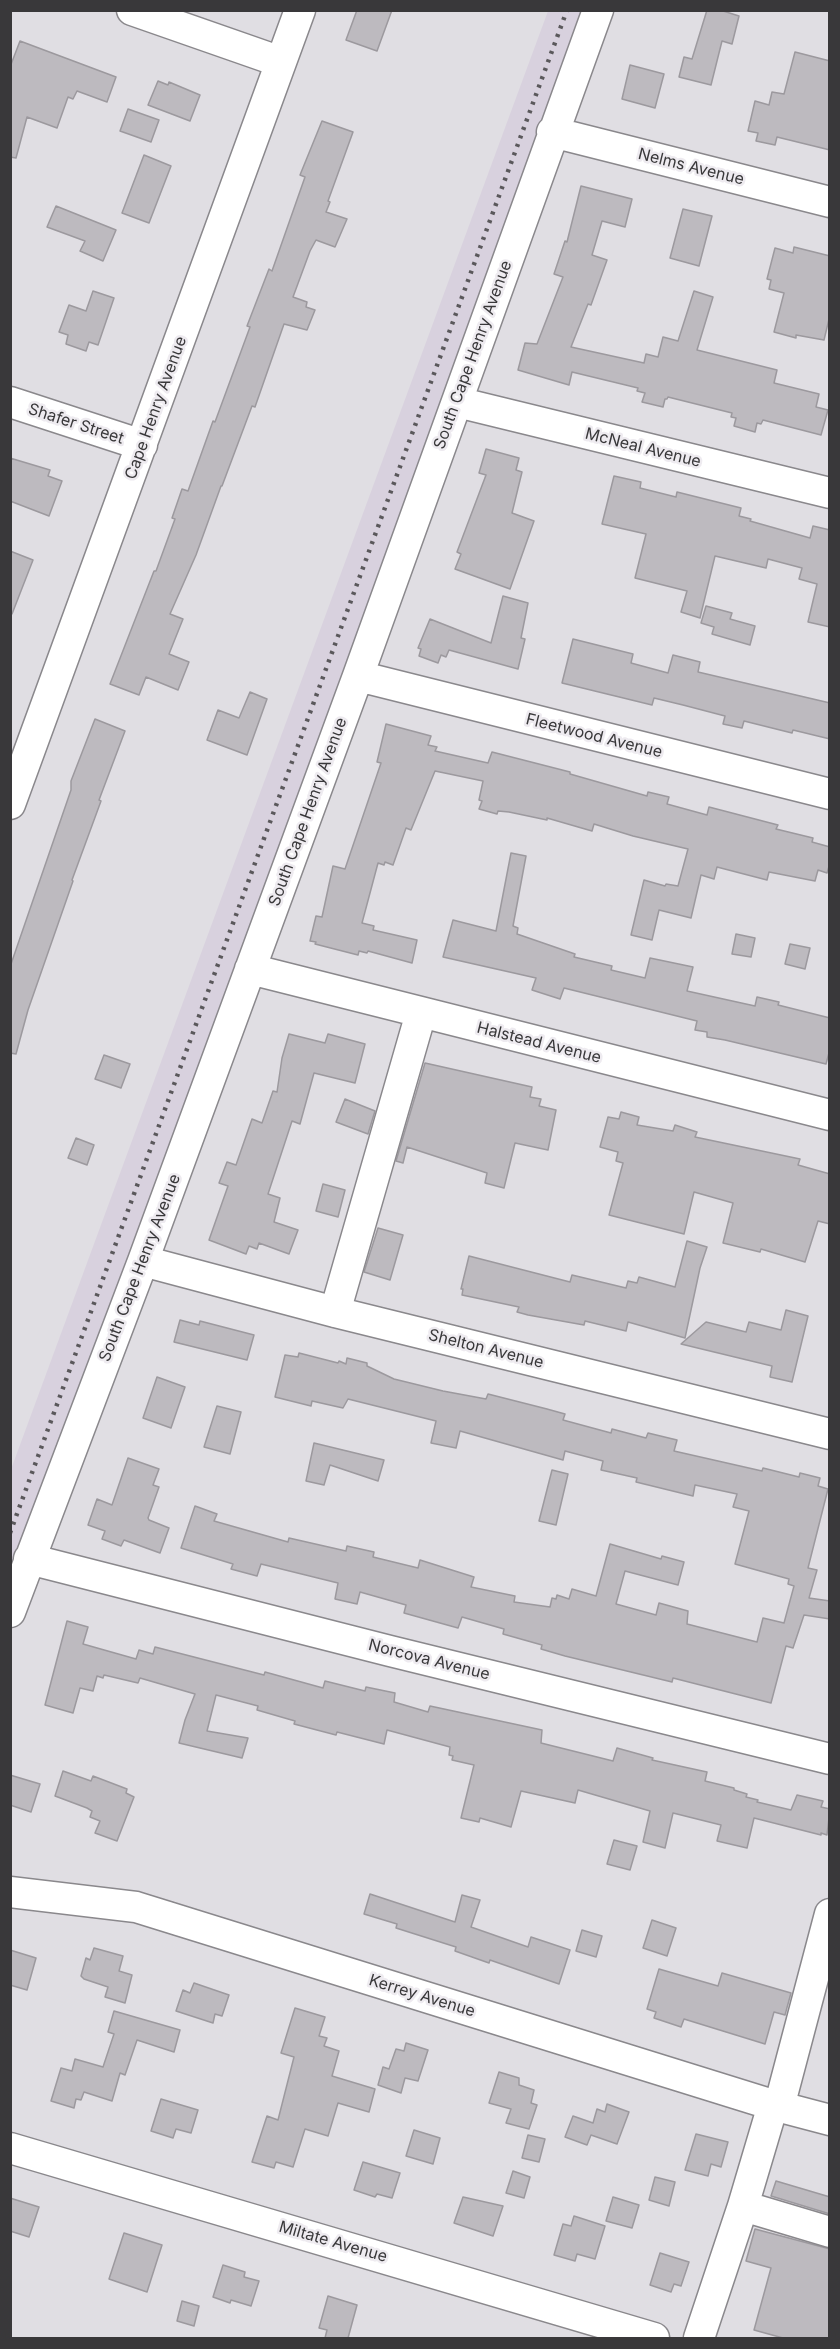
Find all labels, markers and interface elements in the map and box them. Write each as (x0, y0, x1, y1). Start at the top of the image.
street label: Nelms Avenue (636, 145, 746, 189)
street label: South Cape Henry Avenue (430, 258, 516, 452)
street label: Cape Henry Avenue (121, 334, 191, 482)
street label: Shafer Street (26, 400, 126, 448)
street label: McNeal Avenue (583, 424, 703, 472)
street label: Fleetwood Avenue (524, 710, 664, 762)
street label: South Cape Henry Avenue (265, 715, 351, 909)
street label: Halstead Avenue (475, 1018, 603, 1068)
street label: South Cape Henry Avenue (95, 1171, 185, 1365)
street label: Shelton Avenue (426, 1325, 546, 1373)
street label: Norcova Avenue (366, 1636, 492, 1684)
street label: Kerrey Avenue (367, 1971, 477, 2021)
street label: Miltate Avenue (277, 2217, 389, 2267)

